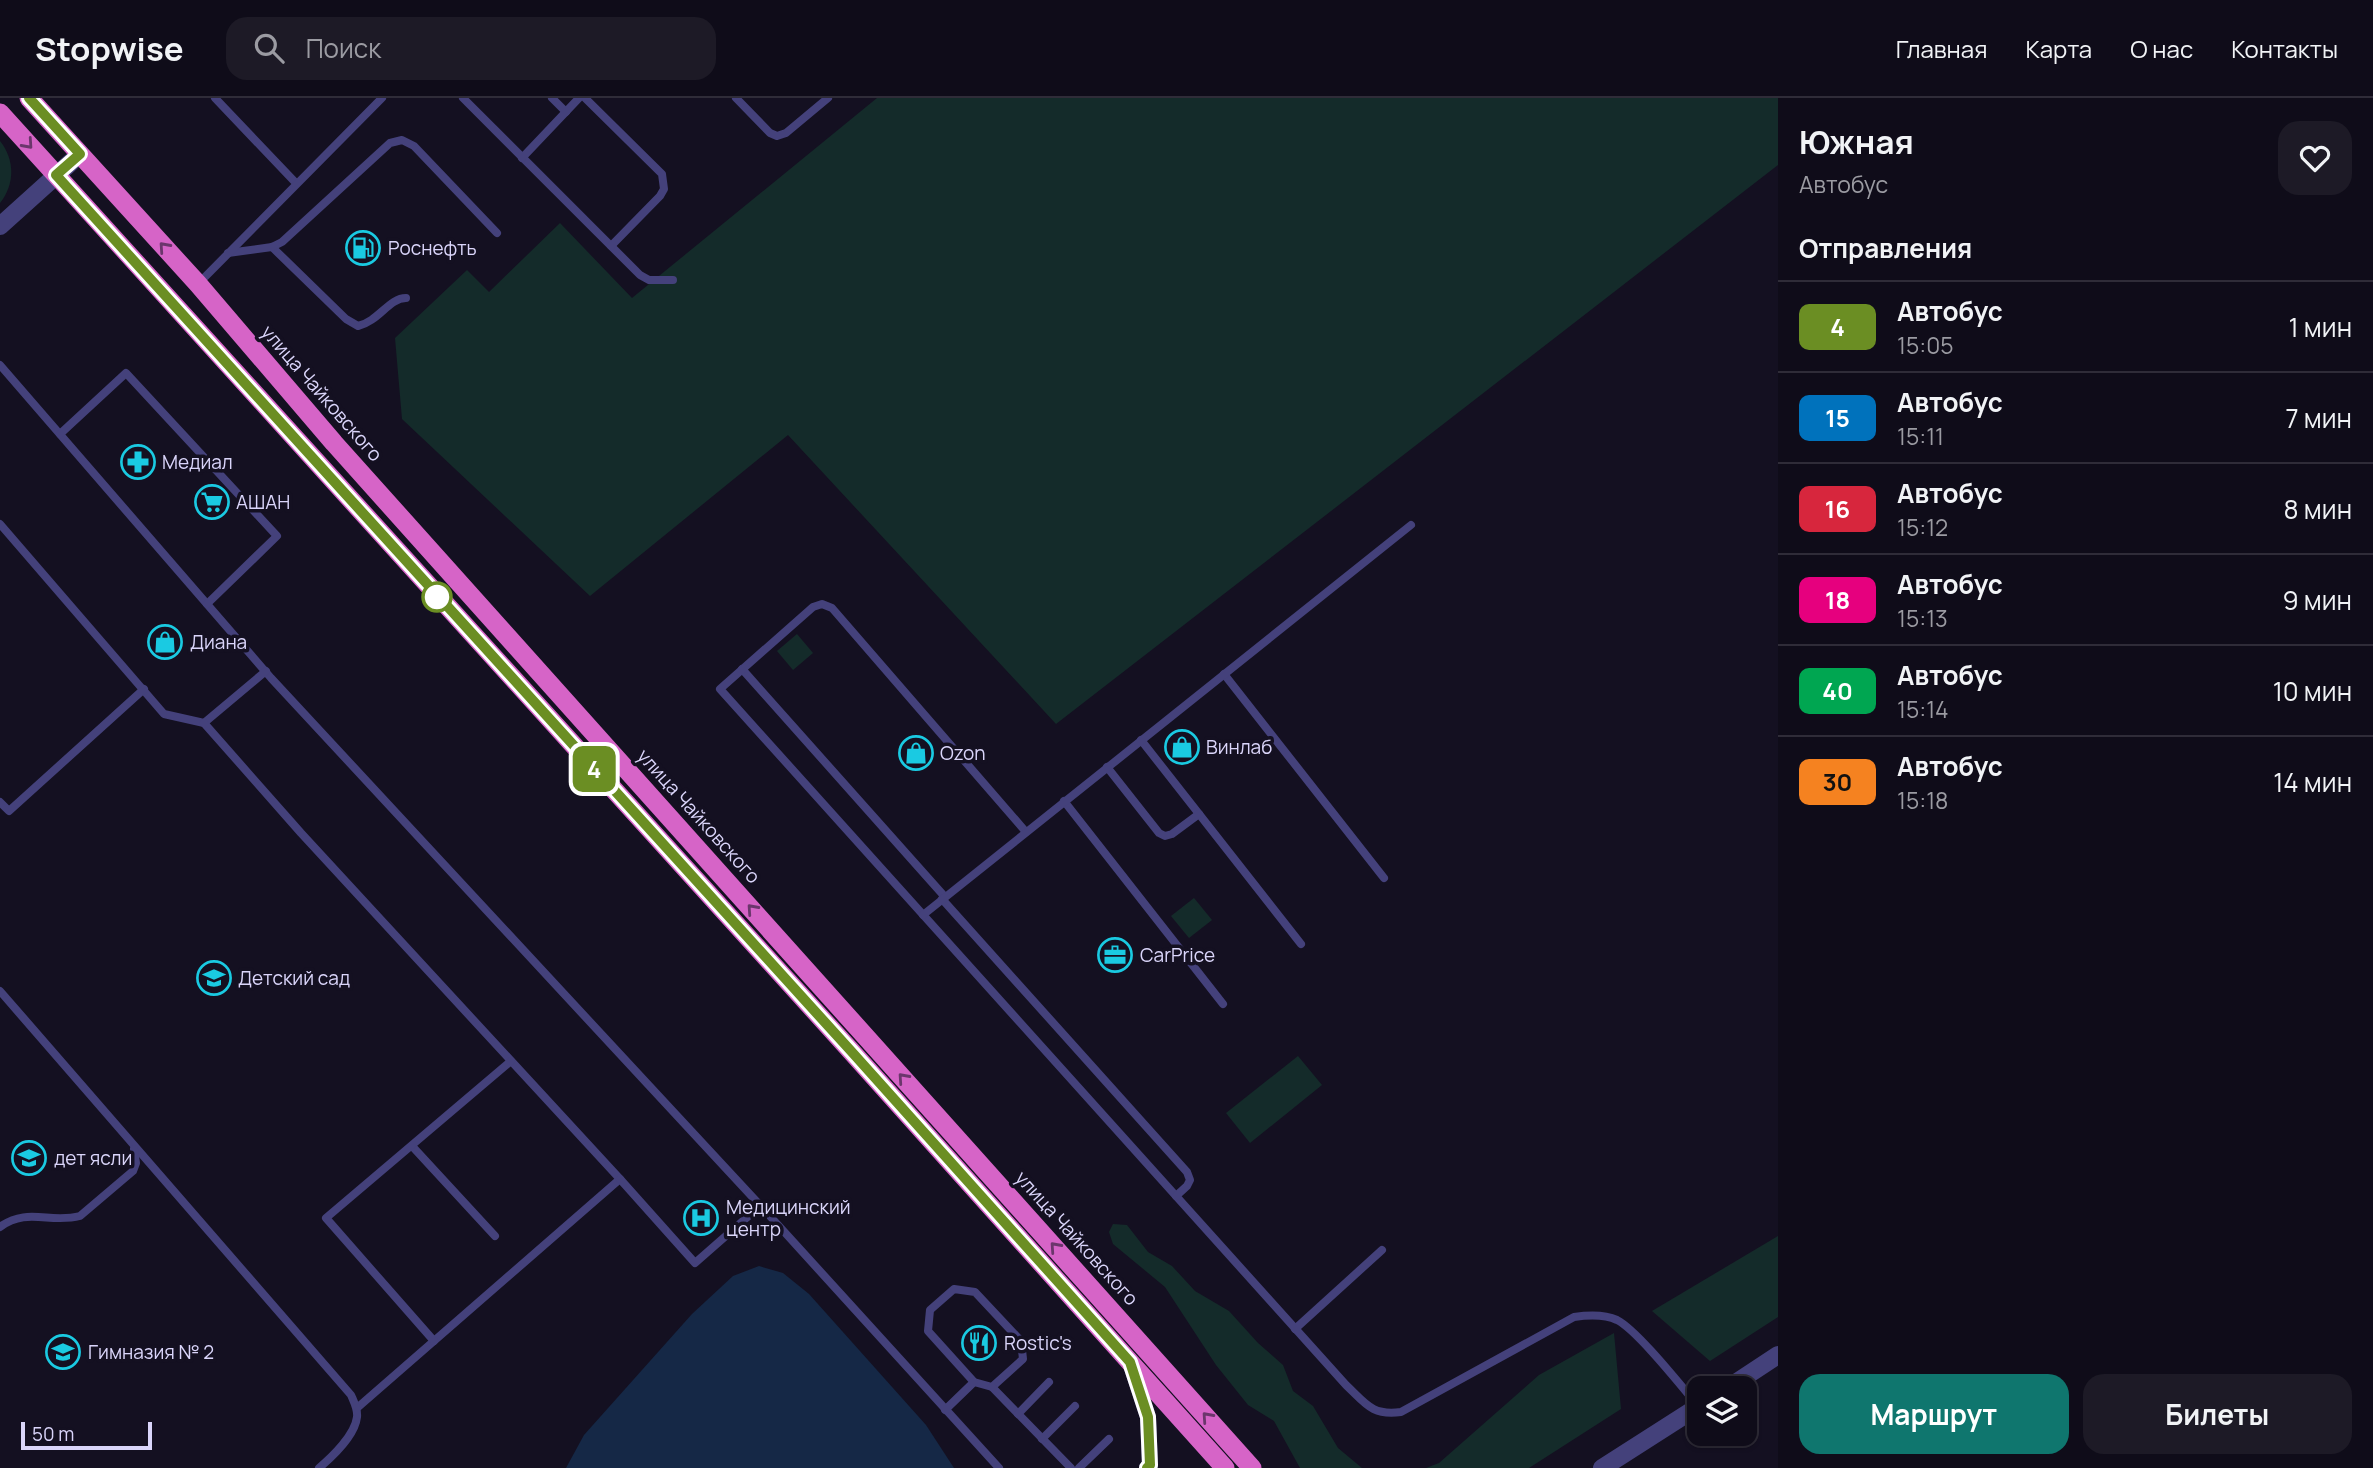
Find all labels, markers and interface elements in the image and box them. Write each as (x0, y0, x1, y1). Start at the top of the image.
search box (226, 17, 716, 80)
text: Stopwise (35, 26, 184, 71)
icon: search (250, 29, 288, 67)
text: Поиск (306, 30, 381, 66)
text: Главная (1896, 32, 1987, 65)
text: Карта (2025, 32, 2092, 65)
text: О нас (2130, 32, 2193, 65)
text: Контакты (2231, 32, 2338, 65)
text: Южная (1799, 119, 1914, 164)
button: heart (2278, 121, 2352, 195)
one-way arrow (20, 136, 32, 149)
text: Автобус (1799, 168, 1888, 200)
fuel station icon: Роснефть (344, 229, 382, 267)
text: Отправления (1799, 230, 1972, 266)
place label: Роснефть (388, 235, 477, 261)
one-way arrow (160, 242, 173, 255)
text: Автобус (1897, 293, 2003, 329)
text: 1 мин (2289, 309, 2352, 345)
text: 4 (1830, 310, 1845, 343)
street label: улица Чайковского (256, 319, 388, 467)
text: 15:05 (1897, 329, 1953, 361)
text: Автобус (1897, 384, 2003, 420)
text: 7 мин (2286, 400, 2352, 436)
text: 15 (1825, 401, 1850, 434)
text: 15:11 (1897, 420, 1944, 452)
pharmacy icon: Медиал (119, 443, 157, 481)
place label: Медиал (162, 449, 233, 475)
text: Автобус (1897, 475, 2003, 511)
supermarket icon: AШАН (193, 483, 231, 521)
place label: AШАН (236, 489, 290, 515)
text: 8 мин (2284, 491, 2352, 527)
text: 16 (1825, 492, 1850, 525)
text: 15:12 (1897, 511, 1948, 543)
text: Автобус (1897, 566, 2003, 602)
unlabelled marker (422, 582, 452, 612)
text: 9 мин (2283, 582, 2352, 618)
text: 18 (1825, 583, 1850, 616)
text: 15:13 (1897, 602, 1948, 634)
shop icon: Диана (146, 623, 184, 661)
place label: Диана (190, 629, 247, 655)
text: Автобус (1897, 657, 2003, 693)
text: 10 мин (2273, 673, 2352, 709)
text: 40 (1822, 674, 1853, 707)
text: 15:14 (1897, 693, 1949, 725)
shop icon: Винлаб (1163, 728, 1201, 766)
shop icon: Ozon (897, 734, 935, 772)
place label: Винлаб (1206, 734, 1272, 760)
place label: Ozon (940, 740, 986, 766)
street label: улица Чайковского (632, 743, 766, 889)
line badge: 4 (571, 746, 617, 792)
text: Автобус (1897, 748, 2003, 784)
text: 4 (587, 752, 601, 785)
text: 14 мин (2273, 764, 2352, 800)
text: 30 (1823, 765, 1852, 798)
text: 15:18 (1897, 784, 1948, 816)
one-way arrow (747, 904, 760, 917)
office icon: CarPrice (1096, 936, 1134, 974)
place label: CarPrice (1140, 942, 1215, 968)
school or university icon: Детский сад (195, 959, 233, 997)
place label: Детский сад (238, 965, 350, 991)
one-way arrow (899, 1073, 912, 1086)
school or university icon: дет ясли (10, 1139, 48, 1177)
place label: дет ясли (54, 1145, 132, 1171)
street label: улица Чайковского (1010, 1165, 1144, 1311)
place label: Медицинский центр (726, 1194, 851, 1242)
hospital icon: Медицинский центр (682, 1199, 720, 1237)
one-way arrow (1051, 1243, 1064, 1256)
restaurant icon: Rostic's (960, 1324, 998, 1362)
place label: Rostic's (1004, 1330, 1072, 1356)
school or university icon: Гимназия № 2 (44, 1333, 82, 1371)
place label: Гимназия № 2 (88, 1339, 214, 1365)
button: Маршрут (1799, 1374, 2069, 1454)
button: Билеты (2083, 1374, 2352, 1454)
map controls (1687, 1376, 1757, 1446)
button: layers (1687, 1376, 1757, 1446)
one-way arrow (1203, 1412, 1215, 1425)
scale bar (21, 1419, 152, 1451)
text: 50 m (32, 1421, 74, 1447)

